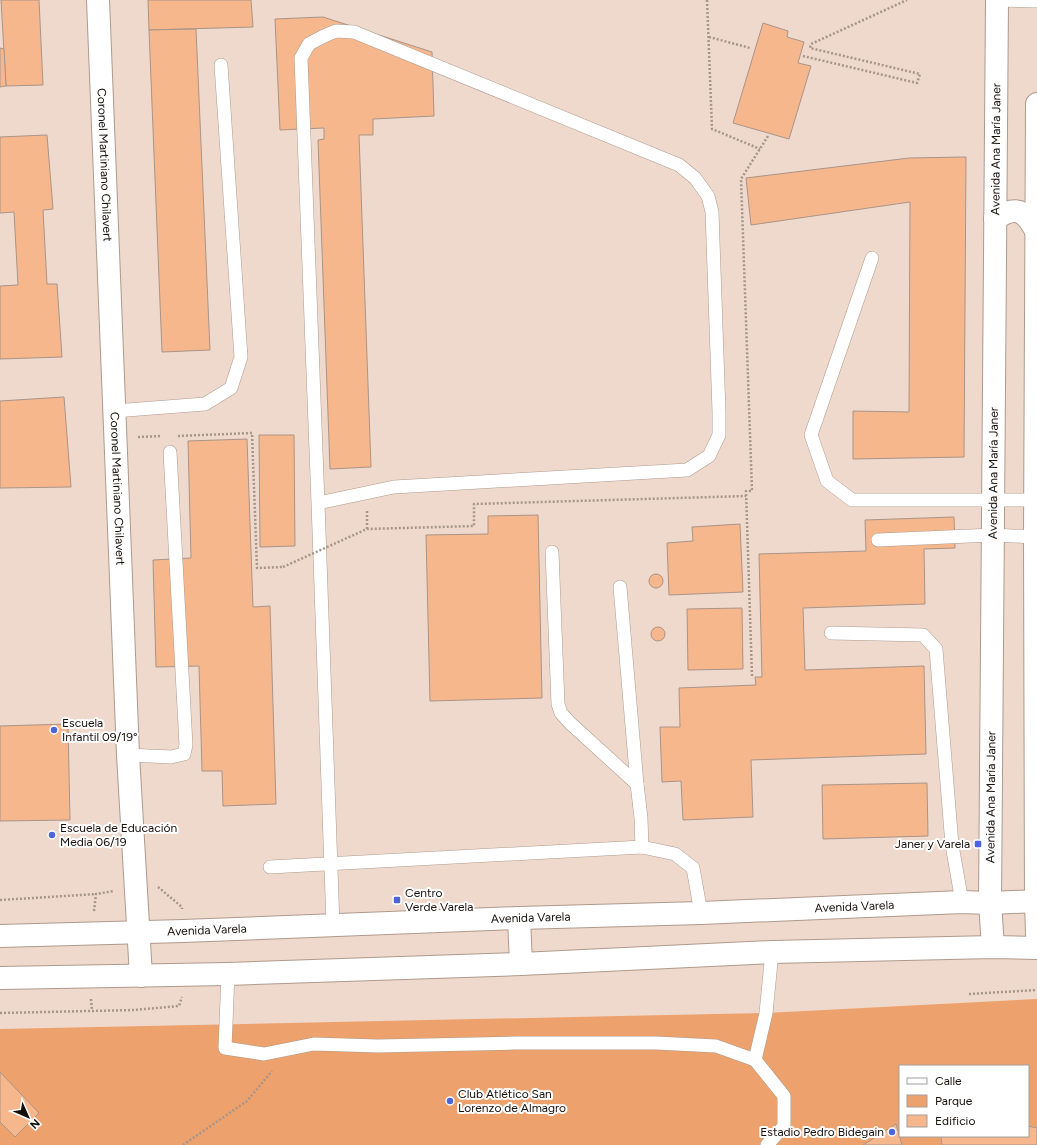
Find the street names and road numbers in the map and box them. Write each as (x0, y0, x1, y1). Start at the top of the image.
street label: Avenida Ana María Janer (988, 83, 1003, 215)
street label: Coronel Martiniano Chilavert (95, 88, 115, 242)
street label: Avenida Ana María Janer (986, 407, 1001, 539)
street label: Coronel Martiniano Chilavert (107, 412, 127, 566)
street label: Avenida Ana María Janer (983, 731, 998, 863)
street label: Avenida Varela (814, 898, 895, 915)
street label: Avenida Varela (491, 910, 571, 926)
street label: Avenida Varela (167, 922, 247, 938)

